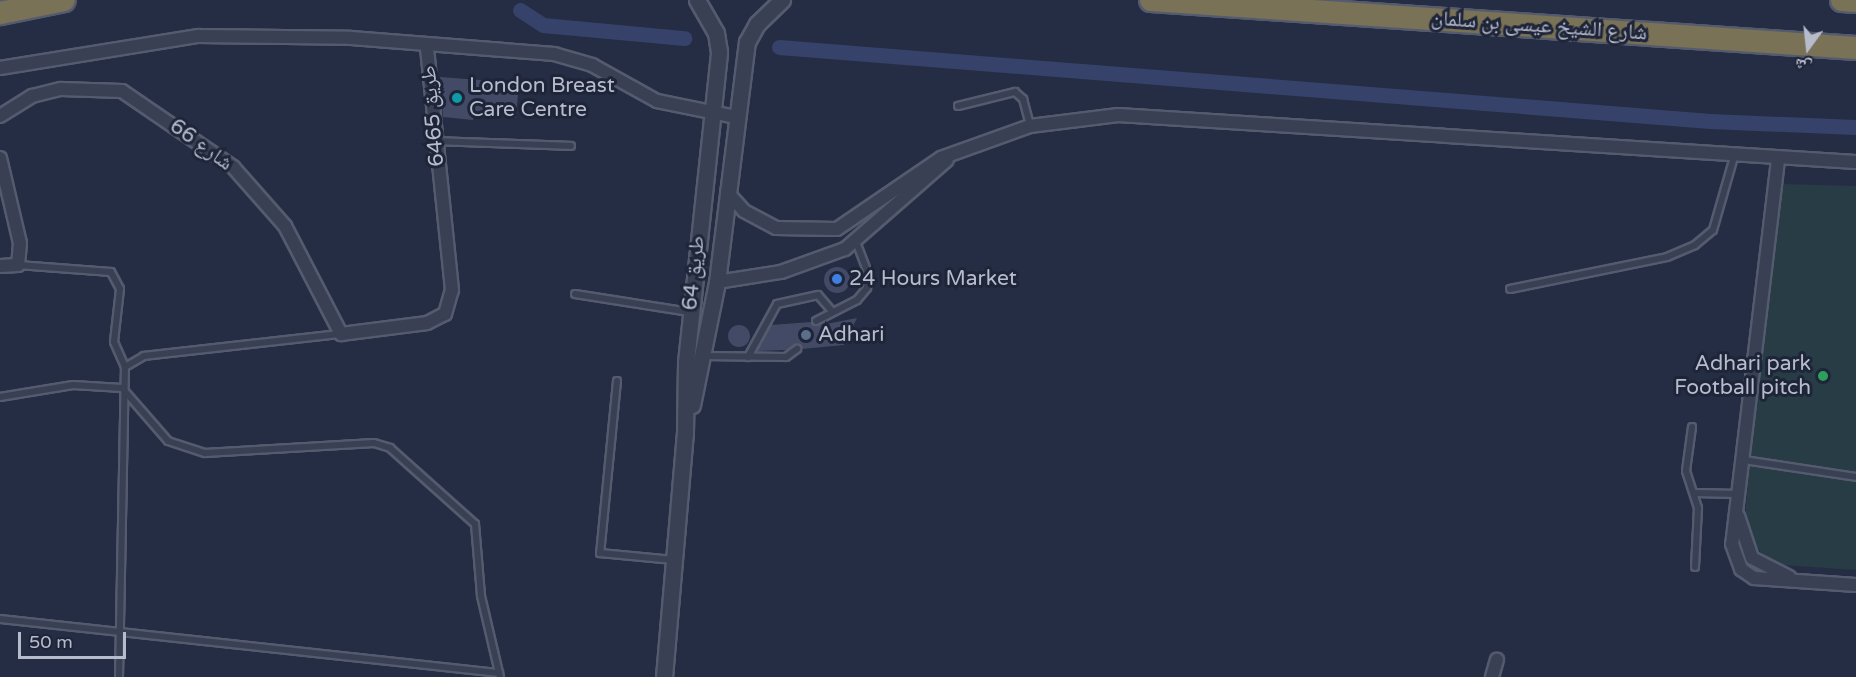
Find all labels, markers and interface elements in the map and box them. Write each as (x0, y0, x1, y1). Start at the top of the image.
street label: شارع الشيخ عيسى بن سلمان (1430, 6, 1648, 46)
north arrow (1778, 18, 1838, 78)
text: ش (1793, 54, 1814, 77)
street label: طريق 6465 (416, 64, 450, 168)
place label: London Breast Care Centre (469, 73, 615, 123)
marker: London Breast Care Centre (450, 91, 464, 105)
street label: شارع 66 (165, 114, 237, 176)
street label: طريق 64 (678, 234, 710, 312)
place label: 24 Hours Market (849, 266, 1017, 292)
marker: 24 Hours Market (830, 272, 844, 286)
place label: Adhari (818, 322, 885, 348)
marker: Adhari (799, 328, 813, 342)
place label: Adhari park Football pitch (1674, 351, 1811, 401)
marker: Adhari park Football pitch (1816, 369, 1830, 383)
scale bar (21, 620, 129, 658)
text: 50 m (29, 631, 73, 653)

